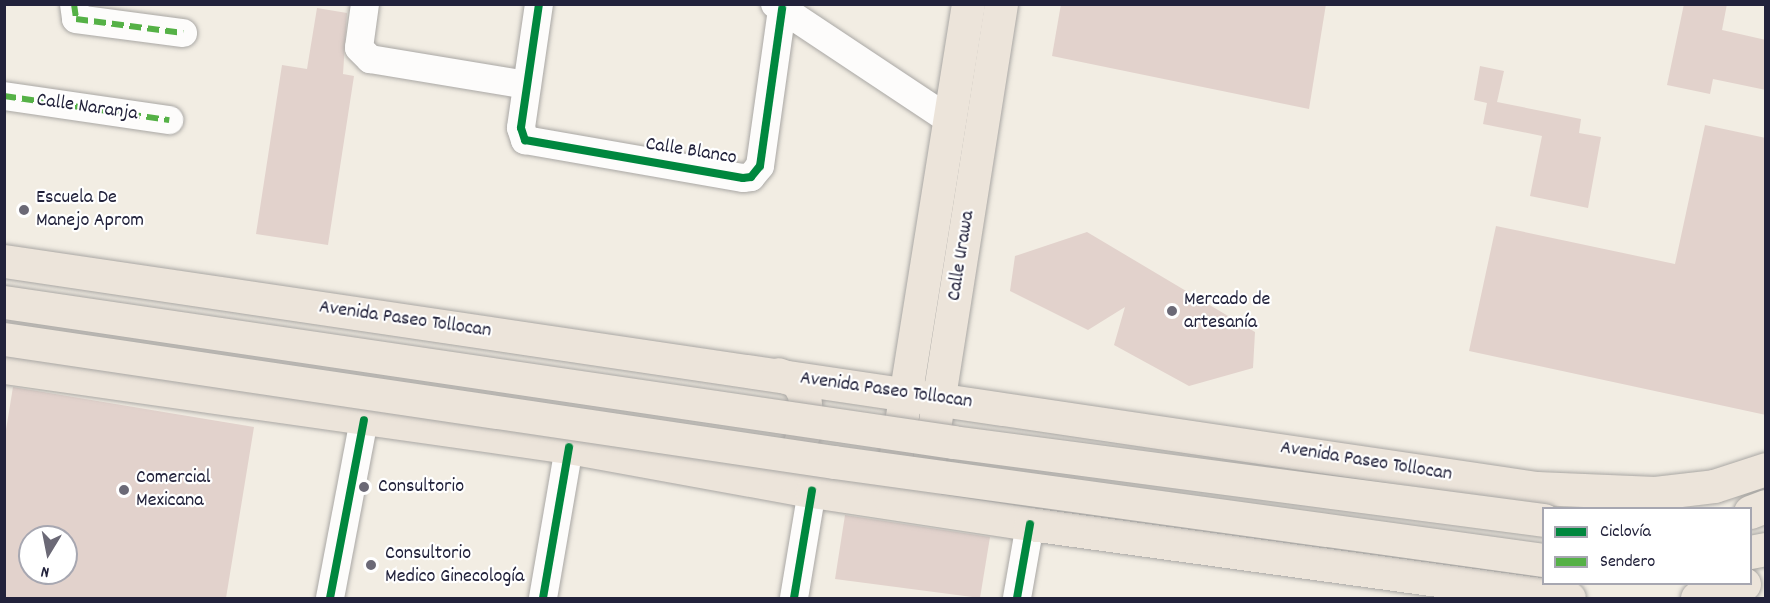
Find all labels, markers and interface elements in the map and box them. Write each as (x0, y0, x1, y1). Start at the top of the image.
street label: Calle Naranja (35, 89, 139, 127)
street label: Calle Blanco (644, 133, 738, 171)
place label: Escuela De Manejo Aprom (36, 186, 144, 233)
marker: Escuela De Manejo Aprom (17, 203, 31, 217)
street label: Calle Urawa (943, 209, 981, 303)
place label: Mercado de artesanía (1184, 288, 1270, 335)
street label: Avenida Paseo Tollocan (317, 296, 493, 344)
marker: Mercado de artesanía (1165, 304, 1179, 318)
street label: Avenida Paseo Tollocan (798, 367, 974, 415)
street label: Avenida Paseo Tollocan (1278, 437, 1454, 487)
place label: Comercial Mexicana (136, 466, 211, 513)
place label: Consultorio (378, 475, 464, 499)
marker: Consultorio (355, 478, 373, 496)
marker: Comercial Mexicana (117, 483, 131, 497)
legend (1542, 507, 1752, 585)
text: Ciclovía (1600, 520, 1651, 545)
north arrow (18, 525, 78, 585)
place label: Consultorio Medico Ginecología (385, 542, 524, 589)
text: Sendero (1600, 550, 1655, 575)
marker: Consultorio Medico Ginecología (362, 556, 380, 574)
text: N (39, 559, 51, 583)

